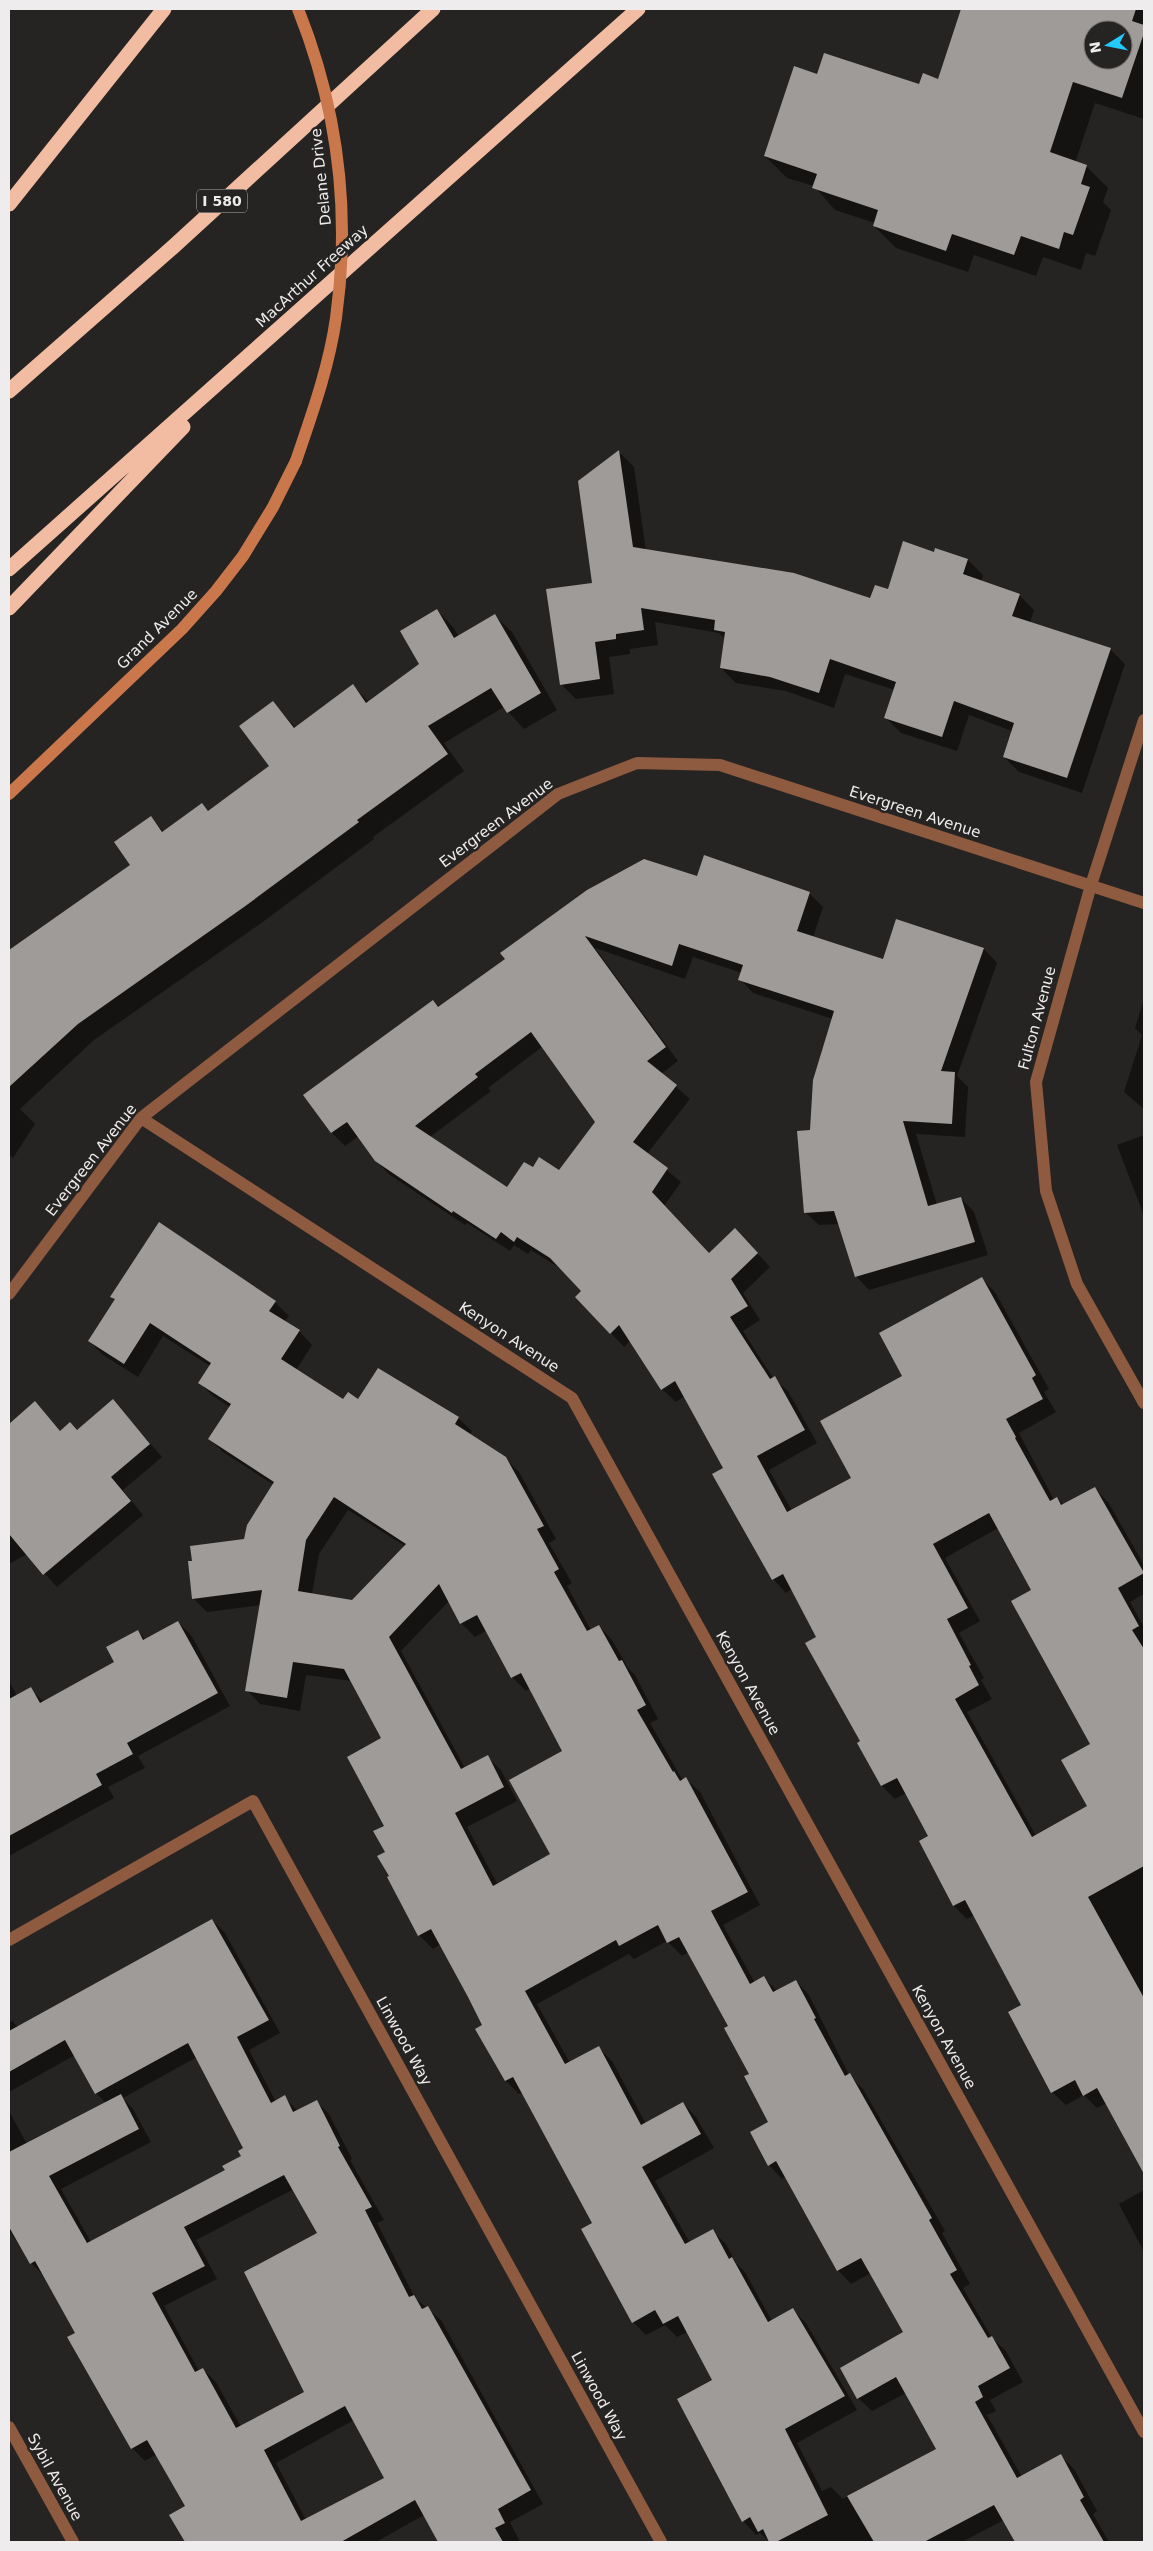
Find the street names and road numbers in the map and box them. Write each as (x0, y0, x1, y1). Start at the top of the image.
street label: Delane Drive (307, 128, 335, 226)
road number: I 580 (197, 190, 247, 212)
street label: MacArthur Freeway (252, 221, 372, 331)
street label: Grand Avenue (113, 585, 201, 673)
street label: Evergreen Avenue (436, 774, 556, 872)
street label: Evergreen Avenue (847, 782, 983, 842)
street label: Fulton Avenue (1015, 964, 1059, 1072)
street label: Evergreen Avenue (42, 1100, 140, 1220)
street label: Kenyon Avenue (456, 1298, 562, 1376)
street label: Kenyon Avenue (712, 1628, 784, 1738)
street label: Kenyon Avenue (908, 1982, 980, 2092)
street label: Linwood Way (372, 1993, 436, 2089)
street label: Linwood Way (567, 2348, 631, 2444)
street label: Sybil Avenue (24, 2430, 86, 2524)

